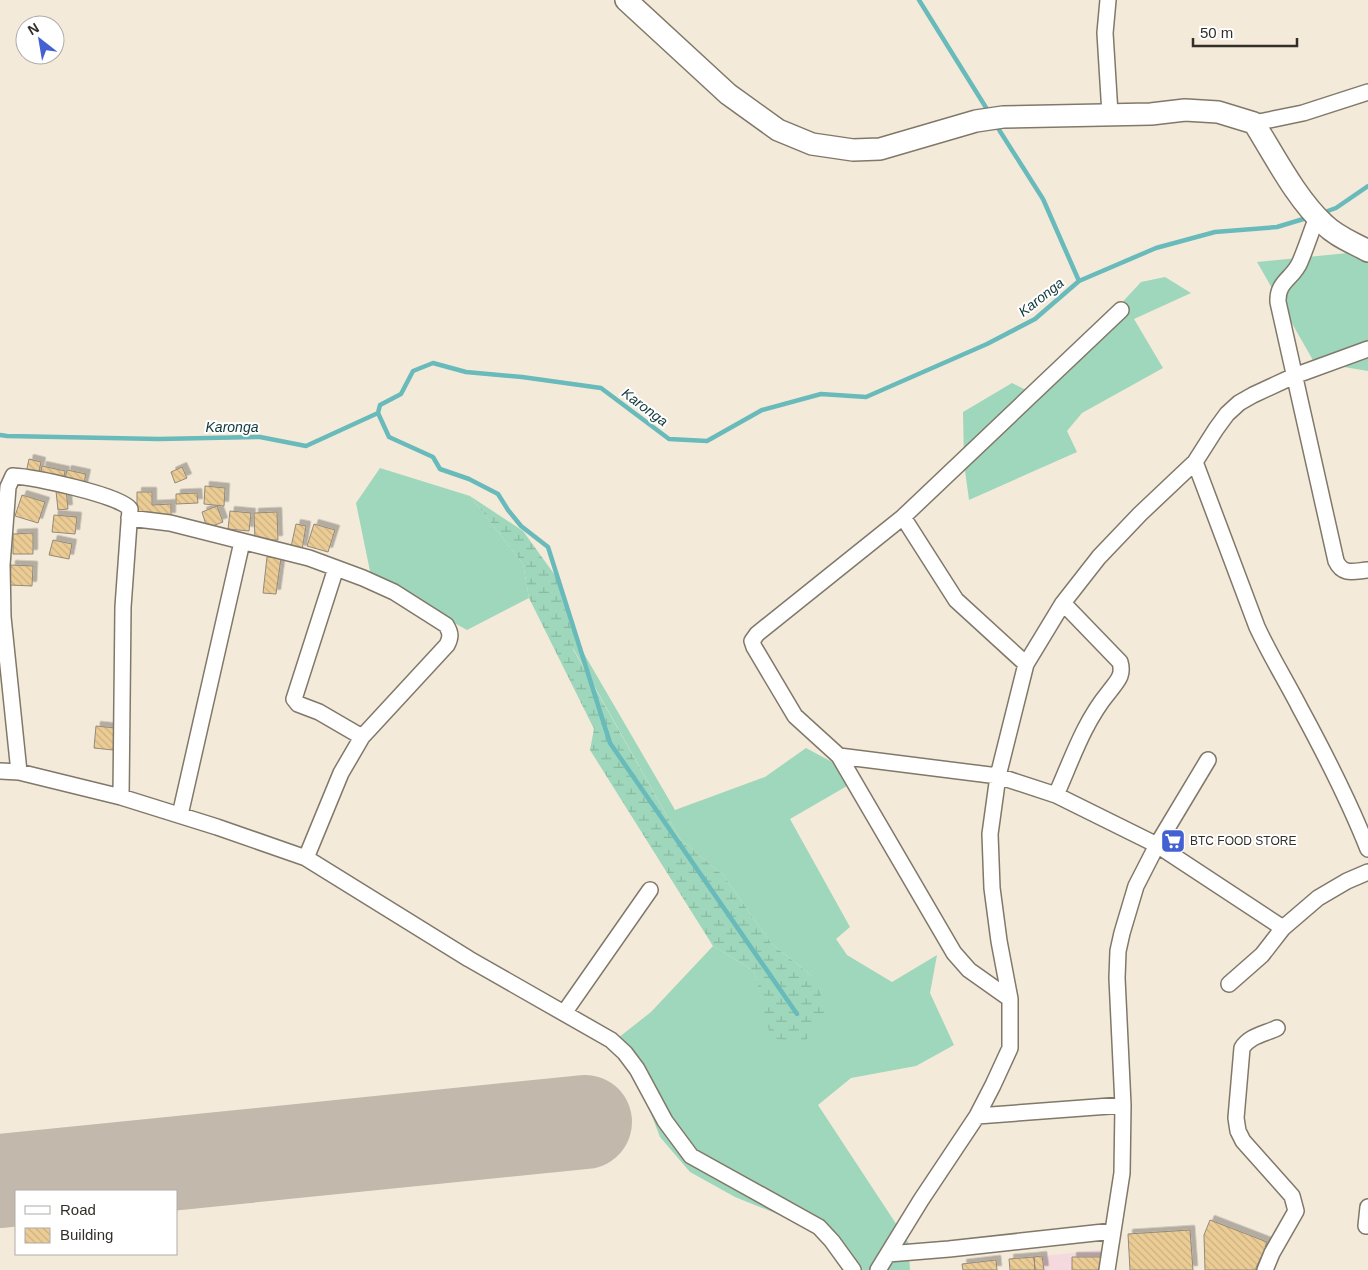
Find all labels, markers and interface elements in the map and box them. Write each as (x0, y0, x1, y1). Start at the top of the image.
north arrow (15, 15, 65, 65)
scale bar (1193, 15, 1297, 47)
text: N (25, 19, 42, 38)
text: 50 m (1200, 24, 1233, 41)
water label: Karonga (1015, 274, 1067, 320)
water label: Karonga (619, 385, 671, 429)
water label: Karonga (206, 419, 259, 435)
supermarket icon: BTC FOOD STORE (1160, 828, 1186, 854)
place label: BTC FOOD STORE (1190, 834, 1296, 848)
legend (15, 1190, 178, 1255)
text: Road (60, 1201, 96, 1218)
text: Building (60, 1226, 113, 1243)

